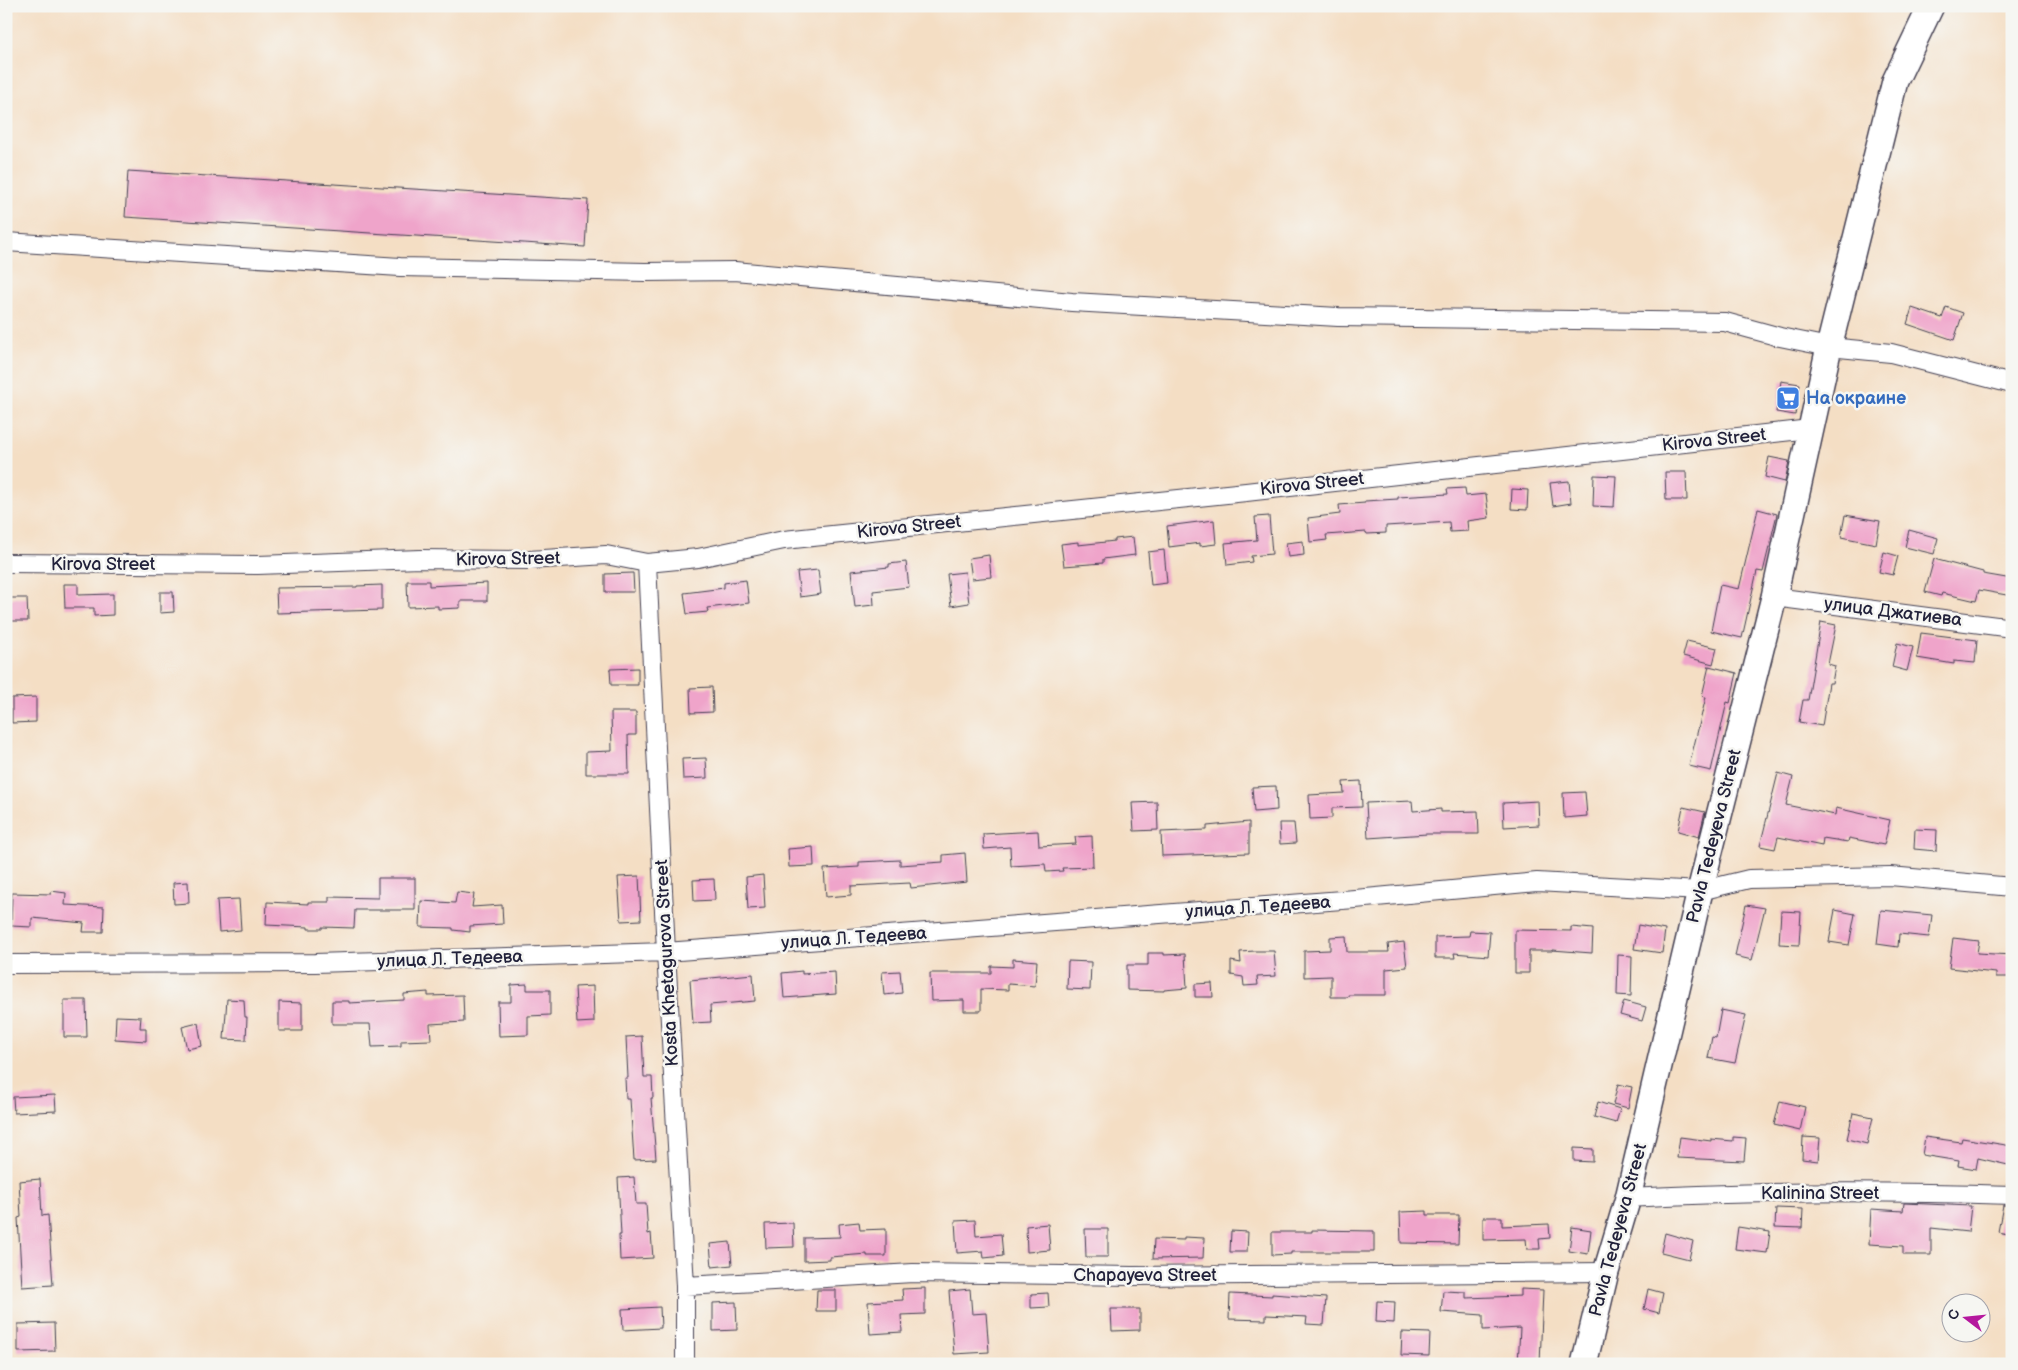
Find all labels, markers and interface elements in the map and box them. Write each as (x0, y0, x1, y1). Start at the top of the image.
supermarket icon: На окраине (1775, 385, 1801, 411)
place label: На окраине (1806, 388, 1906, 409)
street label: Kirova Street (1661, 424, 1768, 456)
street label: Kirova Street (1259, 468, 1366, 500)
street label: Kirova Street (856, 511, 963, 543)
street label: Kirova Street (456, 548, 561, 570)
street label: Kirova Street (51, 554, 156, 575)
street label: улица Джатиева (1823, 593, 1964, 631)
street label: Pavla Tedeyeva Street (1682, 746, 1746, 925)
street label: Kosta Khetagurova Street (651, 859, 683, 1067)
street label: улица Л. Тедеева (1184, 891, 1332, 923)
street label: улица Л. Тедеева (780, 922, 928, 954)
street label: улица Л. Тедеева (377, 946, 524, 972)
street label: Pavla Tedeyeva Street (1585, 1141, 1651, 1319)
street label: Kalinina Street (1761, 1183, 1880, 1204)
street label: Chapayeva Street (1073, 1265, 1217, 1286)
north arrow (1940, 1292, 1990, 1342)
text: С (1944, 1307, 1964, 1322)

